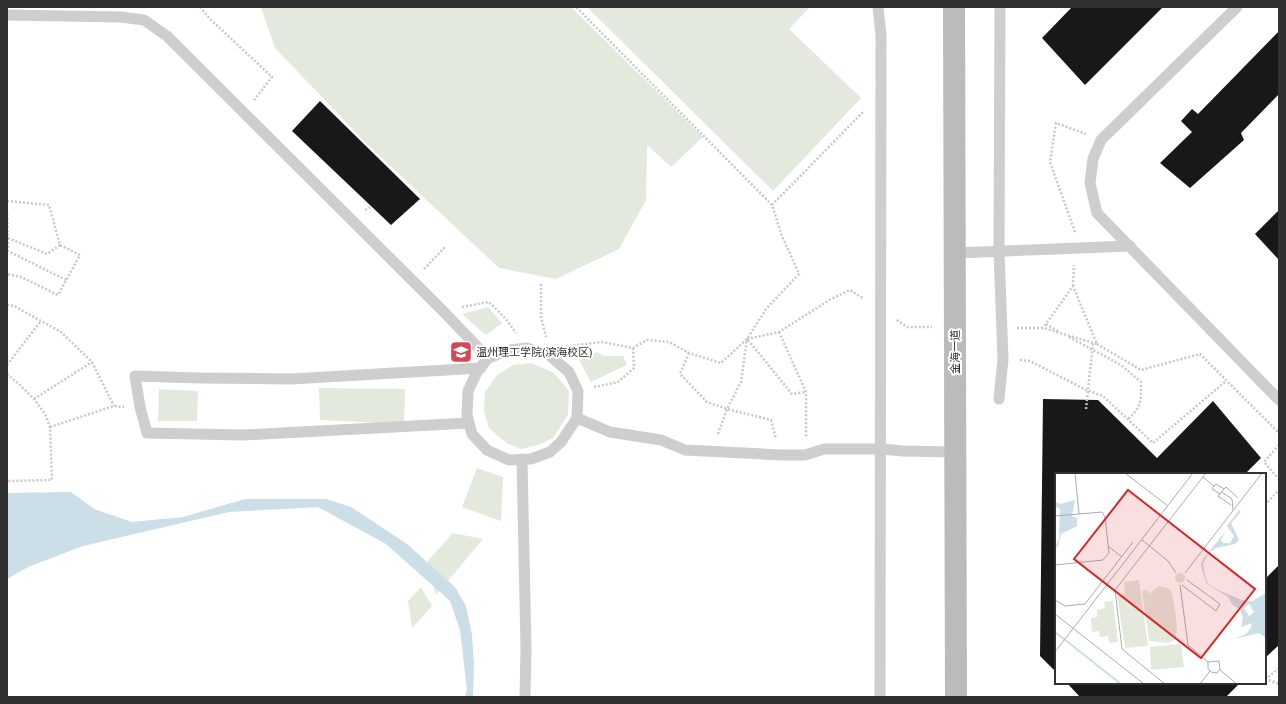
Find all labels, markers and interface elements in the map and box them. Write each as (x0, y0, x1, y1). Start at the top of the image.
street label: 金海一道 (949, 330, 961, 374)
school or university icon: 温州理工学院(滨海校区) (448, 339, 474, 365)
place label: 温州理工学院(滨海校区) (476, 346, 593, 358)
inset map (1055, 473, 1266, 684)

